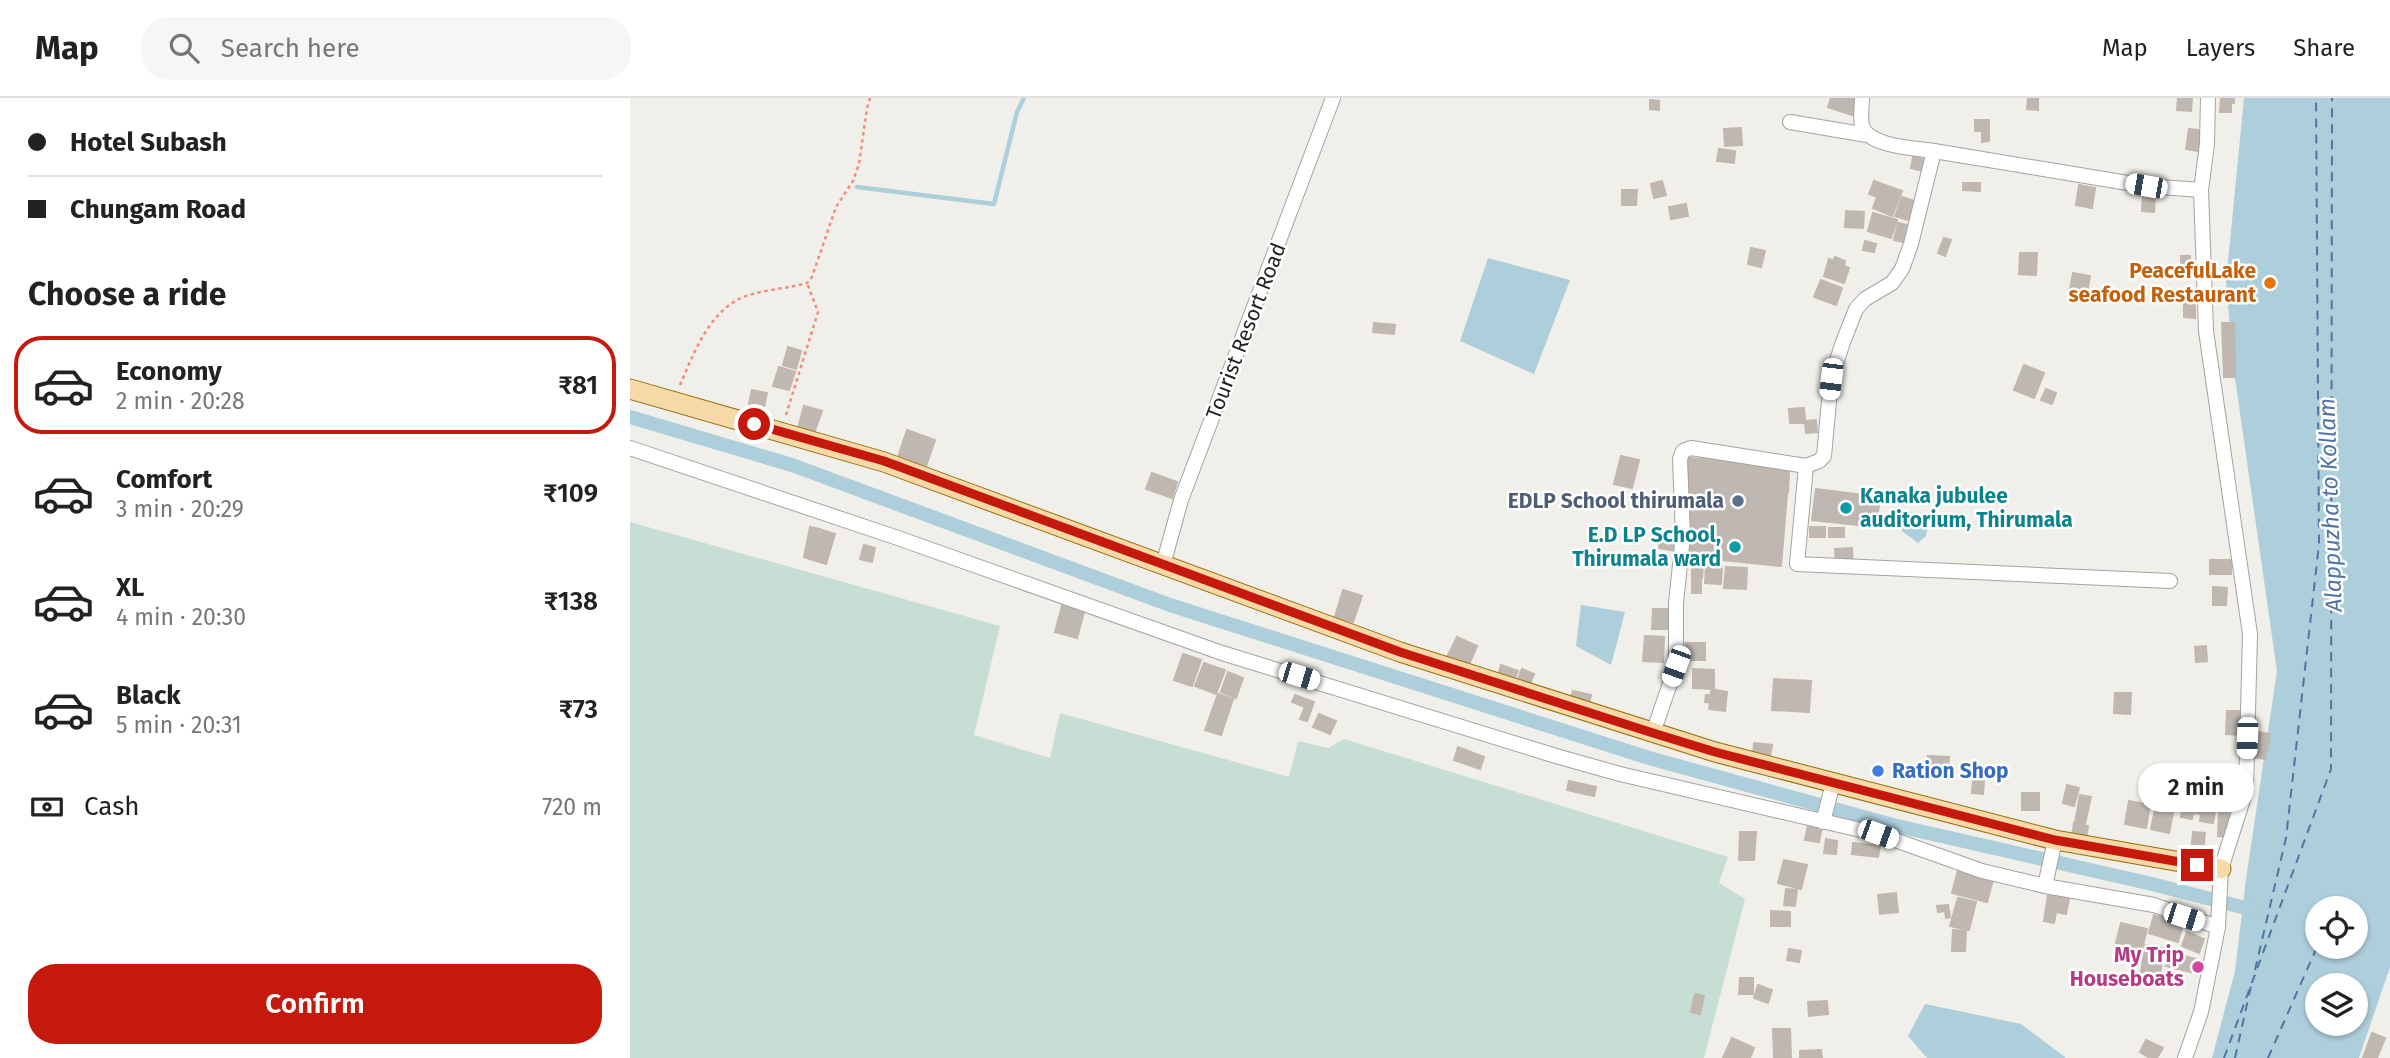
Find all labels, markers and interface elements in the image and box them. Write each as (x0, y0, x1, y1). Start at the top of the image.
search box (141, 17, 631, 80)
text: Map (35, 28, 99, 68)
icon: search (165, 29, 203, 67)
text: Search here (221, 33, 360, 64)
text: Map (2102, 34, 2148, 62)
text: Layers (2186, 34, 2255, 62)
text: Share (2293, 34, 2355, 62)
text: Hotel Subash (70, 127, 227, 158)
car (2124, 172, 2169, 200)
text: Chungam Road (70, 194, 246, 225)
street label: Tourist Resort Road (1200, 239, 1292, 423)
place label: PeacefulLake seafood Restaurant (2068, 258, 2257, 308)
text: Choose a ride (28, 275, 226, 313)
marker: PeacefulLake seafood Restaurant (2262, 275, 2278, 291)
icon: car (32, 354, 95, 417)
text: Economy (116, 356, 222, 387)
car (1819, 357, 1844, 401)
text: ₹81 (558, 370, 598, 401)
text: 2 min · 20:28 (116, 387, 245, 415)
water label: Alappuzha to Kollam (2312, 398, 2348, 613)
route start (738, 408, 770, 440)
icon: car (32, 462, 95, 525)
text: Comfort (116, 464, 212, 495)
text: ₹109 (543, 478, 598, 509)
place label: Kanaka jubulee auditorium, Thirumala (1860, 483, 2073, 533)
place label: EDLP School thirumala (1508, 488, 1724, 514)
marker: EDLP School thirumala (1730, 493, 1746, 509)
text: 3 min · 20:29 (116, 495, 244, 523)
marker: Kanaka jubulee auditorium, Thirumala (1838, 500, 1854, 516)
place label: E.D LP School, Thirumala ward (1572, 522, 1721, 572)
marker: E.D LP School, Thirumala ward (1727, 539, 1743, 555)
icon: car (32, 570, 95, 633)
text: XL (116, 572, 144, 603)
text: ₹138 (544, 586, 598, 617)
text: 4 min · 20:30 (116, 603, 246, 631)
car (1659, 643, 1694, 689)
car (1276, 660, 1323, 692)
icon: car (32, 678, 95, 741)
text: Black (116, 680, 181, 711)
text: ₹73 (559, 694, 598, 725)
text: 5 min · 20:31 (116, 711, 242, 739)
car (2236, 717, 2259, 759)
place label: Ration Shop (1892, 758, 2009, 784)
marker: Ration Shop (1870, 763, 1886, 779)
callout: 2 min (2139, 764, 2255, 812)
text: 2 min (2168, 773, 2224, 801)
icon: cash (28, 788, 66, 826)
text: Cash (84, 791, 140, 822)
text: 720 m (542, 793, 602, 821)
car (1855, 817, 1902, 851)
route end (2181, 849, 2213, 881)
map controls (2305, 896, 2368, 1036)
button: locate (2305, 896, 2368, 959)
car (2161, 901, 2208, 933)
place label: My Trip Houseboats (2070, 942, 2184, 992)
marker: My Trip Houseboats (2190, 959, 2206, 975)
button: Confirm (28, 964, 602, 1044)
button: layers (2305, 973, 2368, 1036)

